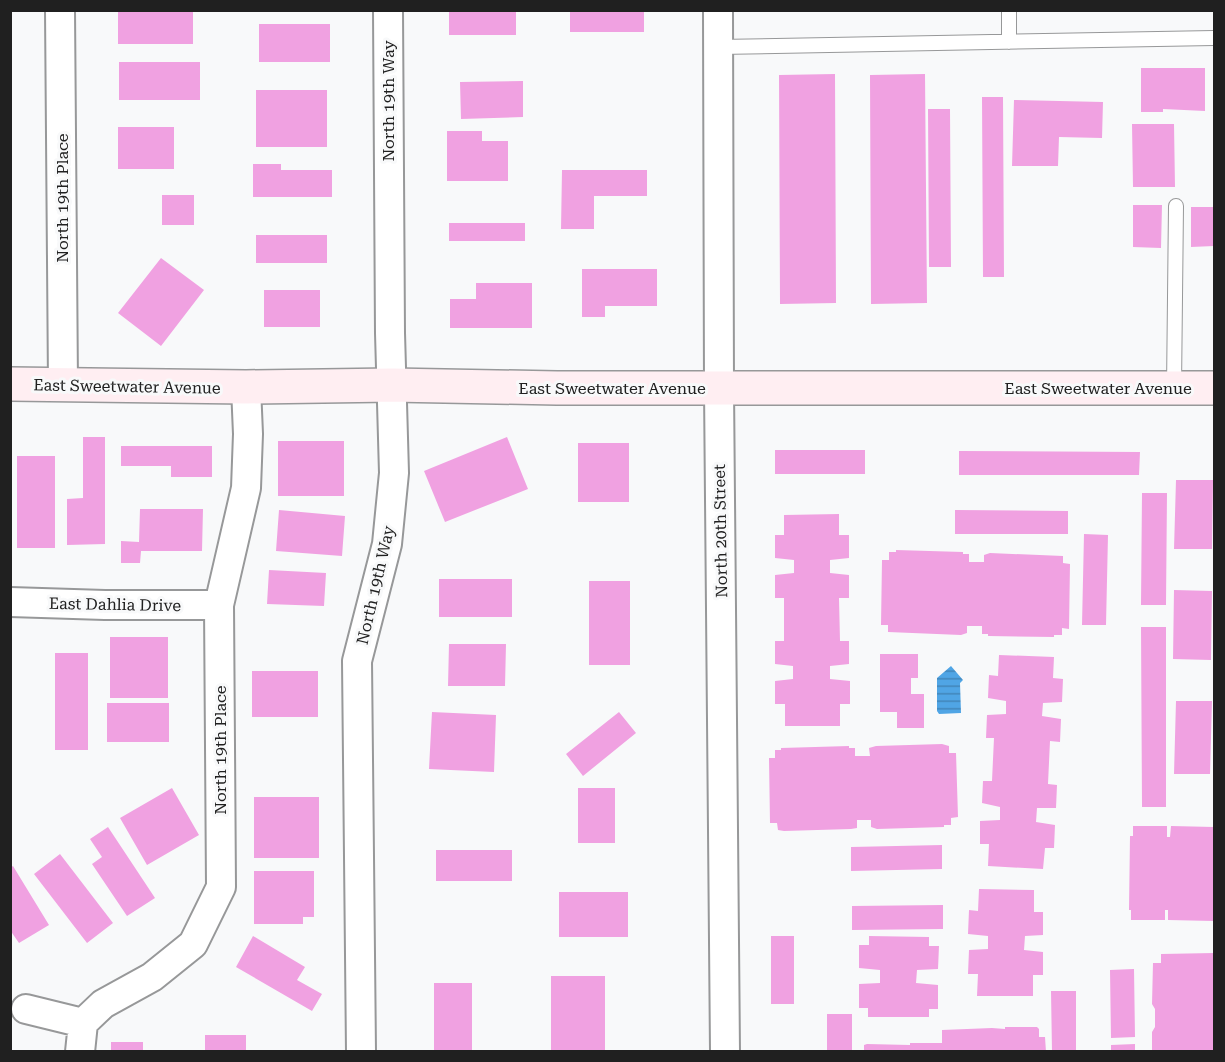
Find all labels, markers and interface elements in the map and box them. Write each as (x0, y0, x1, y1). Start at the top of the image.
street label: North 19th Way (379, 40, 398, 162)
street label: North 19th Place (53, 133, 72, 263)
street label: East Sweetwater Avenue (33, 375, 221, 398)
street label: East Sweetwater Avenue (518, 379, 706, 398)
street label: East Sweetwater Avenue (1004, 379, 1192, 398)
street label: North 20th Street (710, 464, 731, 598)
street label: North 19th Way (353, 523, 398, 646)
street label: East Dahlia Drive (49, 594, 182, 615)
street label: North 19th Place (211, 685, 230, 815)

